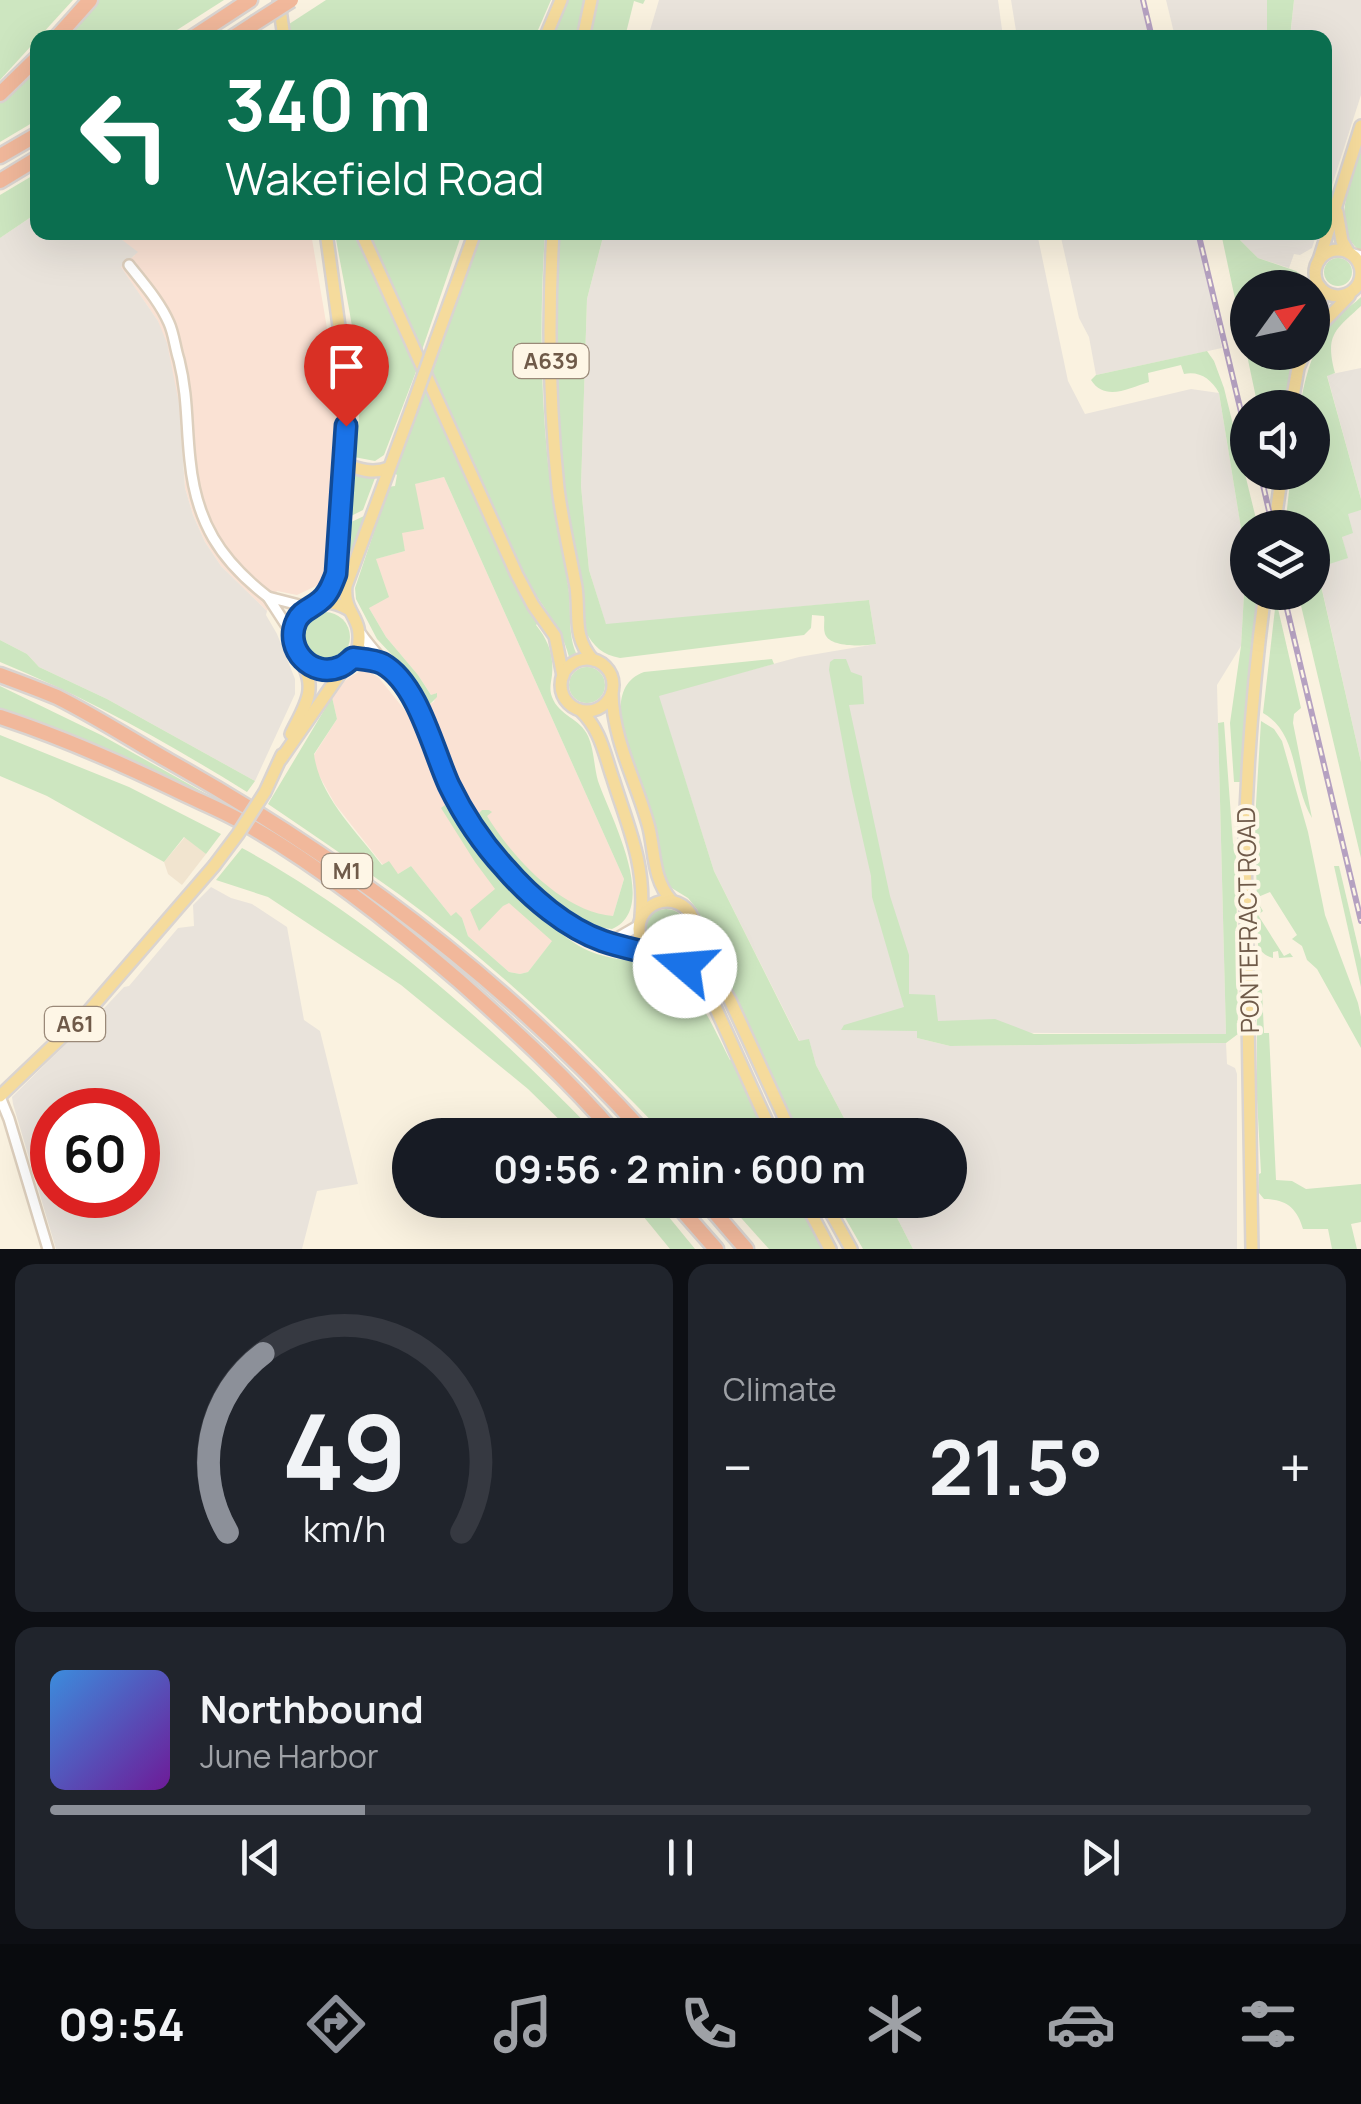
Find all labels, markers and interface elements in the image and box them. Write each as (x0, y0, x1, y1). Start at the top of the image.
text: 340 m (225, 56, 431, 152)
icon: left (60, 70, 190, 200)
text: Wakefield Road (225, 147, 545, 209)
north arrow (1230, 270, 1330, 370)
map controls (1230, 270, 1330, 610)
pin (304, 324, 389, 427)
icon: arrive (319, 339, 374, 394)
road number: A639 (514, 344, 588, 378)
button: sound (1230, 390, 1330, 490)
button: layers (1230, 510, 1330, 610)
street label: PONTEFRACT ROAD (1228, 807, 1267, 1033)
road number: M1 (322, 854, 372, 888)
position arrow (633, 914, 737, 1018)
road number: A61 (45, 1007, 105, 1041)
speed limit sign: 60 (30, 1088, 160, 1218)
text: 09:56 · 2 min · 600 m (493, 1142, 866, 1194)
text: Climate (723, 1367, 837, 1411)
text: 49 (281, 1379, 407, 1521)
text: 21.5° (929, 1415, 1103, 1518)
text: − (723, 1429, 753, 1505)
text: + (1279, 1429, 1311, 1505)
text: km/h (302, 1504, 386, 1553)
text: Northbound (200, 1682, 424, 1734)
text: June Harbor (200, 1734, 378, 1778)
icon: previous (233, 1830, 288, 1885)
icon: pause (653, 1830, 708, 1885)
icon: next (1073, 1830, 1128, 1885)
icon: directions (301, 1989, 371, 2059)
icon: music (488, 1989, 558, 2059)
icon: phone (674, 1989, 744, 2059)
icon: climate (860, 1989, 930, 2059)
icon: car (1046, 1989, 1116, 2059)
icon: filters (1233, 1989, 1303, 2059)
text: 09:54 (58, 1993, 185, 2055)

